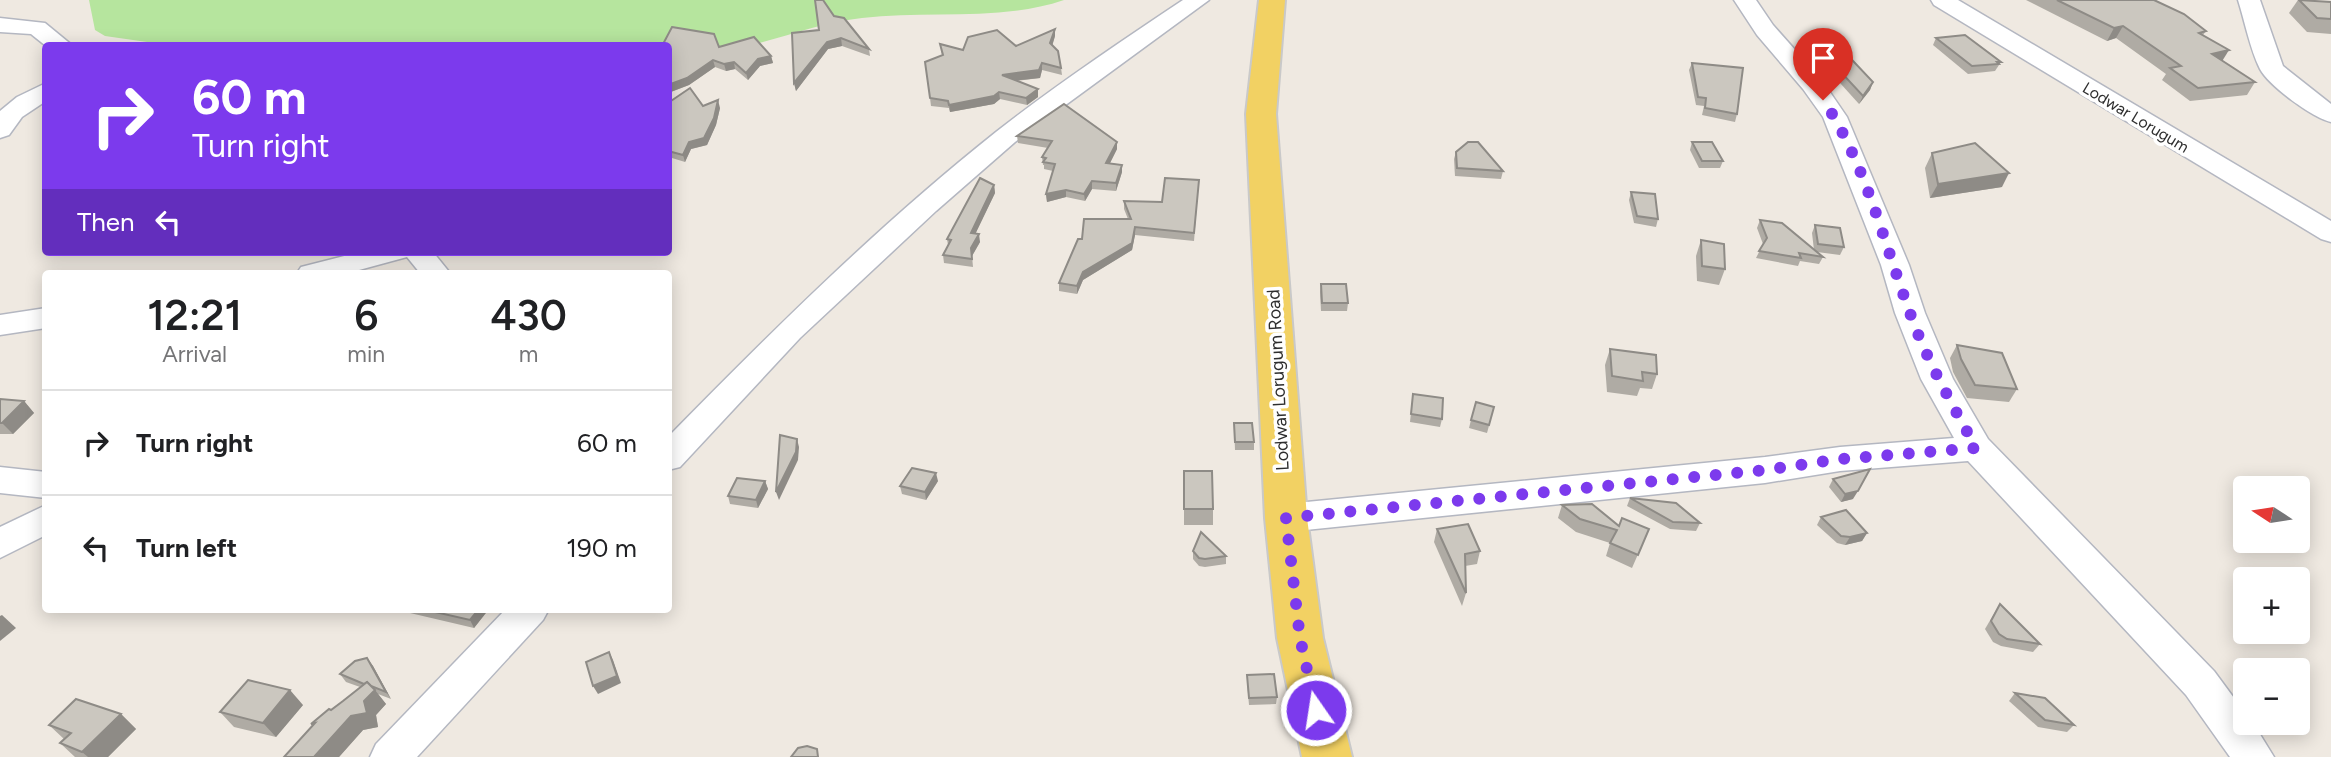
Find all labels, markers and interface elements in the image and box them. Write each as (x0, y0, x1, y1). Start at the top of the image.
pin (1793, 28, 1853, 100)
icon: arrive (1804, 39, 1842, 77)
text: 60 m (192, 67, 307, 126)
icon: right (77, 70, 168, 161)
street label: Lodwar Lorugum (2079, 78, 2192, 157)
text: Turn right (192, 127, 330, 165)
icon: left (149, 203, 187, 241)
text: Then (77, 206, 135, 238)
street label: Lodwar Lorugum Road (1262, 289, 1294, 471)
text: 12:21 (147, 290, 242, 341)
text: 6 (354, 290, 378, 341)
text: 430 (490, 290, 567, 341)
text: Arrival (162, 340, 227, 368)
text: min (347, 340, 385, 368)
text: m (519, 340, 538, 368)
icon: right (77, 424, 115, 462)
text: Turn right (136, 427, 253, 459)
text: 60 m (577, 427, 637, 459)
north arrow (2233, 476, 2310, 553)
map controls (2233, 476, 2310, 735)
icon: left (77, 529, 115, 567)
text: Turn left (136, 532, 237, 564)
text: 190 m (566, 532, 637, 564)
button: + (2233, 567, 2310, 644)
button: − (2233, 658, 2310, 735)
position arrow (1279, 673, 1353, 747)

